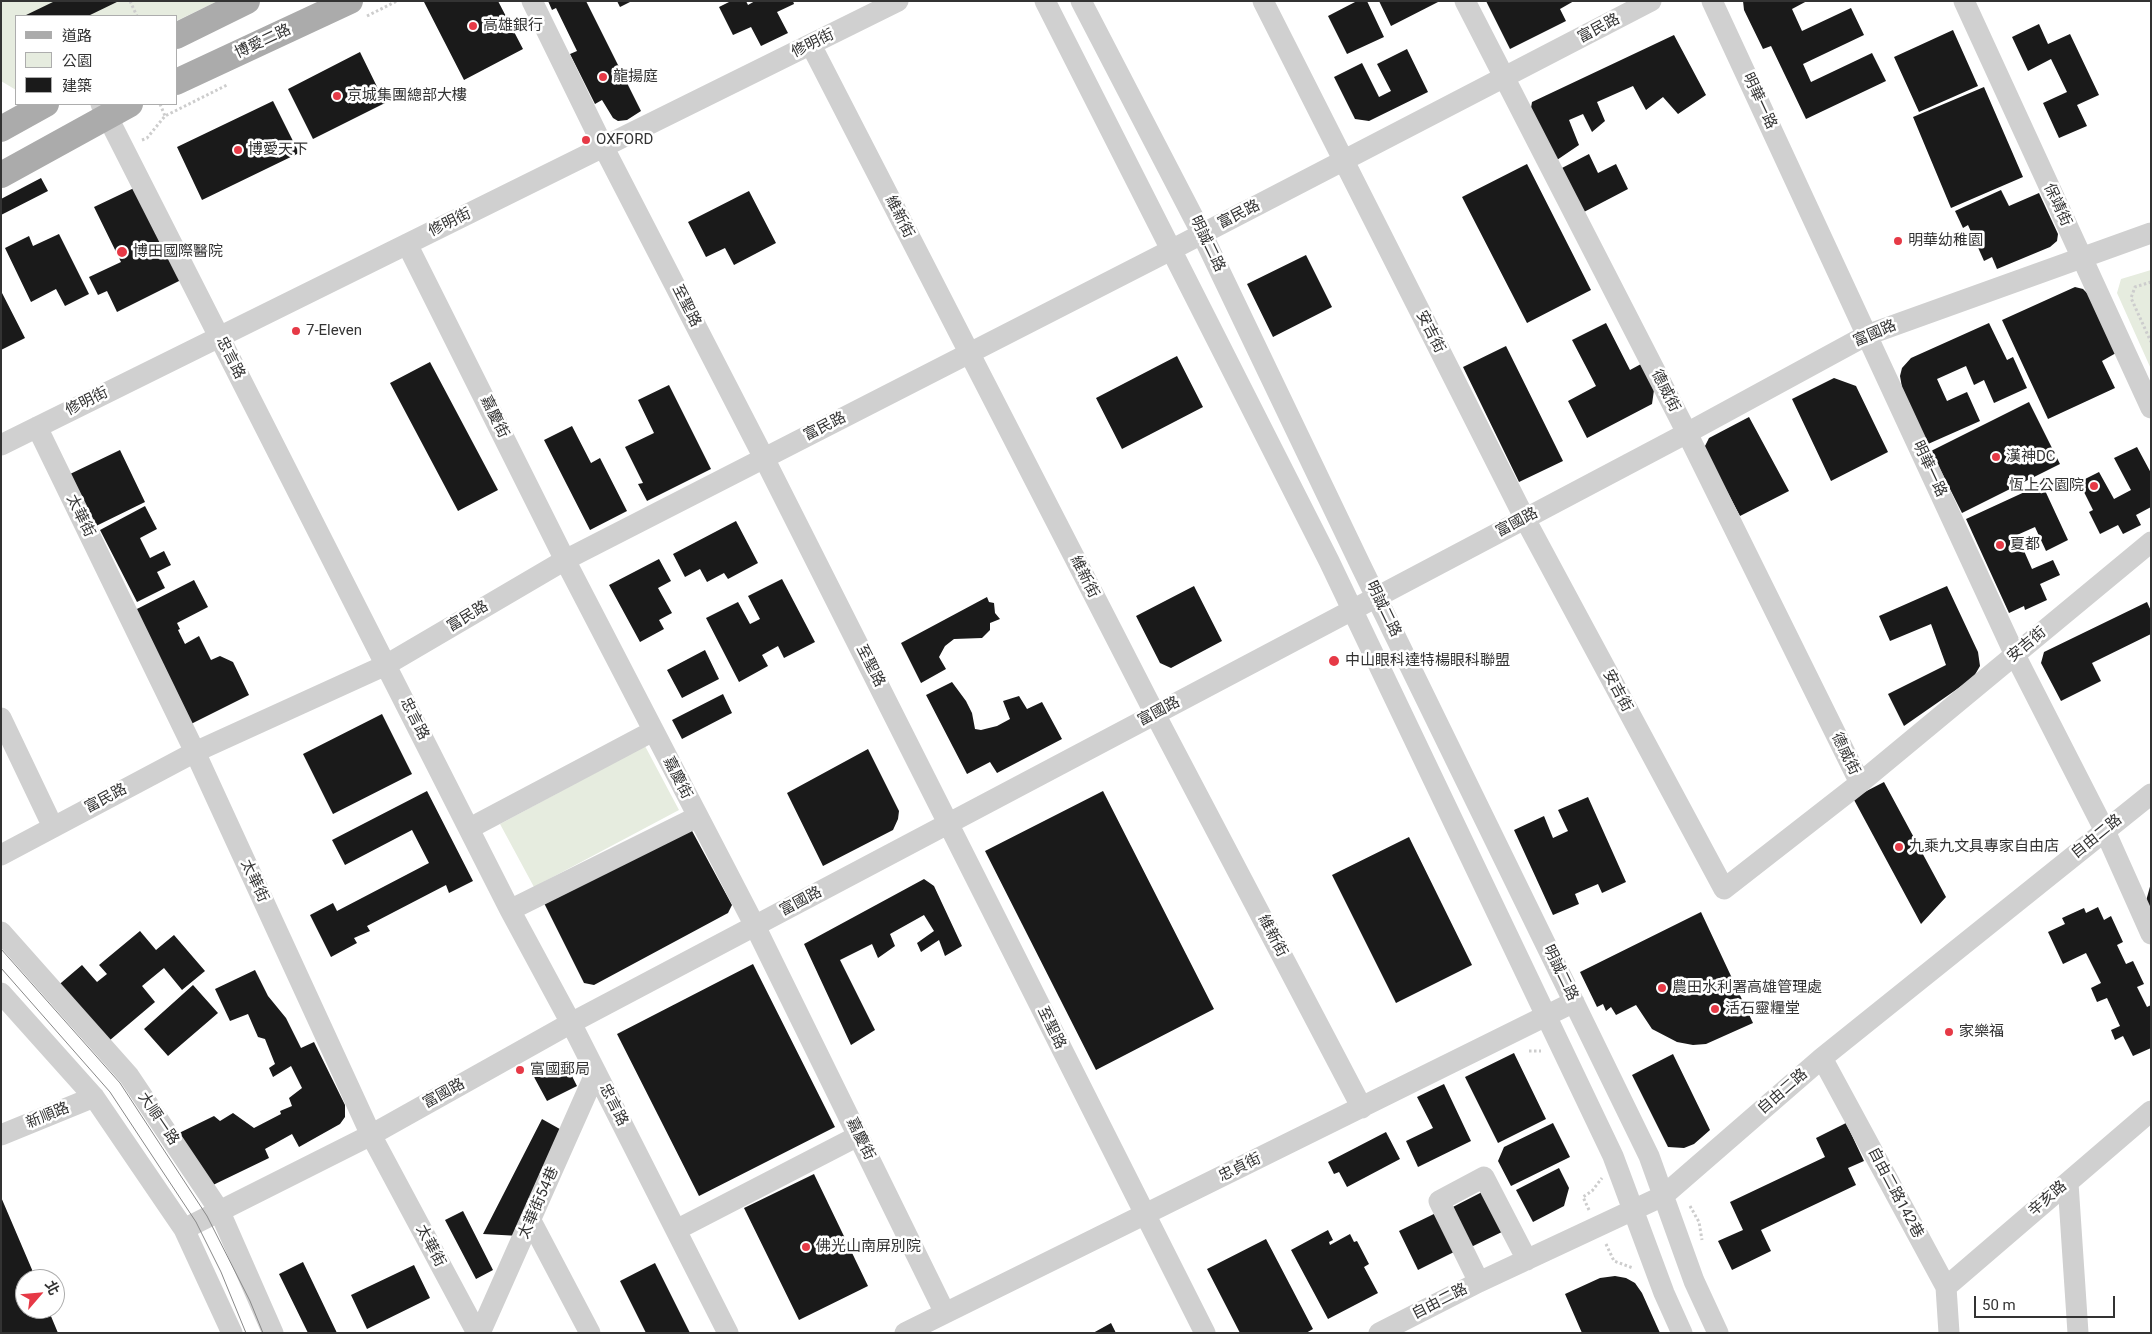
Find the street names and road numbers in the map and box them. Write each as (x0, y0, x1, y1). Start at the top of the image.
street label: 富民路 (1575, 10, 1623, 48)
street label: 博愛二路 (232, 21, 294, 63)
street label: 修明街 (789, 26, 837, 62)
street label: 明華一路 (1738, 70, 1780, 132)
street label: 保靖街 (2039, 181, 2075, 229)
street label: 維新街 (881, 193, 917, 241)
street label: 富民路 (1215, 197, 1263, 233)
street label: 修明街 (426, 205, 474, 241)
street label: 明誠二路 (1186, 213, 1228, 275)
street label: 至聖路 (668, 282, 704, 330)
street label: 安吉街 (1412, 308, 1448, 356)
street label: 富國路 (1851, 317, 1899, 351)
street label: 忠言路 (212, 334, 248, 382)
street label: 德威街 (1647, 367, 1683, 415)
street label: 修明街 (63, 384, 111, 420)
street label: 嘉慶街 (476, 393, 512, 441)
street label: 富民路 (801, 409, 849, 445)
street label: 明華一路 (1908, 438, 1950, 500)
street label: 太華街 (62, 492, 98, 540)
street label: 富國路 (1493, 504, 1541, 542)
street label: 維新街 (1066, 553, 1102, 601)
street label: 明誠二路 (1362, 578, 1404, 640)
street label: 富民路 (444, 598, 492, 636)
street label: 安吉街 (2004, 624, 2050, 666)
street label: 至聖路 (852, 642, 888, 690)
street label: 安吉街 (1598, 667, 1636, 715)
street label: 富國路 (1135, 693, 1183, 731)
street label: 忠言路 (396, 695, 432, 743)
street label: 德威街 (1827, 730, 1863, 778)
street label: 嘉慶街 (659, 754, 695, 802)
street label: 富民路 (82, 780, 130, 818)
street label: 自由二路 (2068, 811, 2126, 863)
street label: 太華街 (236, 857, 272, 905)
street label: 富國路 (777, 883, 825, 921)
street label: 維新街 (1253, 912, 1291, 960)
street label: 明誠二路 (1539, 942, 1581, 1004)
street label: 至聖路 (1033, 1004, 1069, 1052)
street label: 自由二路 (1754, 1066, 1812, 1118)
street label: 富國路 (420, 1075, 468, 1113)
street label: 忠言路 (595, 1081, 631, 1129)
street label: 大順一路 (134, 1089, 182, 1149)
street label: 新順路 (24, 1099, 72, 1133)
street label: 嘉慶街 (842, 1115, 878, 1163)
street label: 自由二路142巷 (1864, 1144, 1926, 1242)
street label: 忠貞街 (1216, 1150, 1264, 1186)
street label: 太華街54巷 (515, 1164, 563, 1242)
street label: 辛亥路 (2025, 1177, 2071, 1221)
street label: 太華街 (411, 1222, 449, 1270)
street label: 自由二路 (1409, 1280, 1471, 1324)

